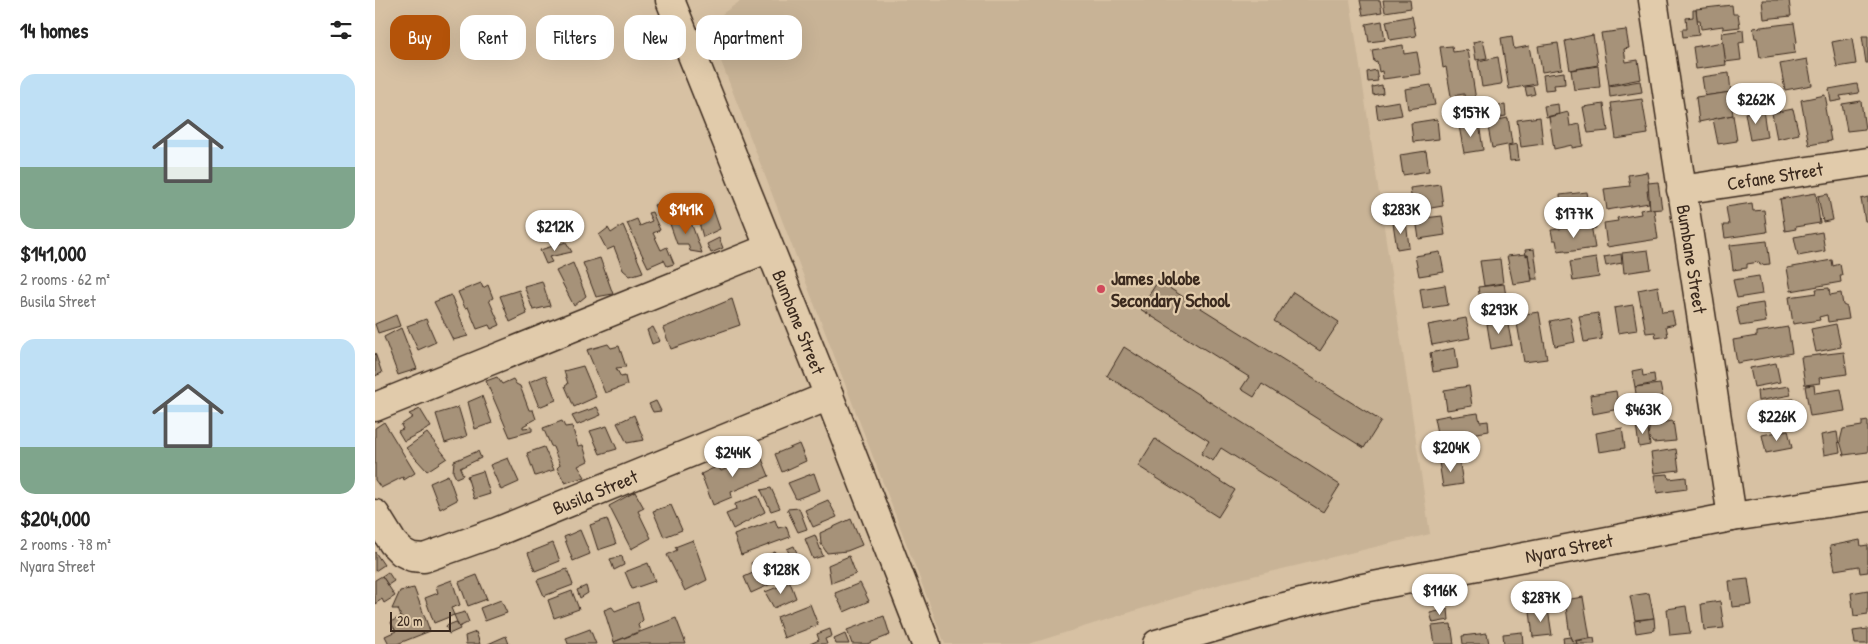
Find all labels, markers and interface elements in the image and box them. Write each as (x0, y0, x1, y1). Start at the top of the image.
chip: Buy (390, 15, 450, 60)
chip: Rent (460, 15, 526, 60)
chip: Filters (536, 15, 614, 60)
chip: New (624, 15, 686, 60)
chip: Apartment (696, 15, 802, 60)
text: 14 homes (20, 16, 88, 45)
icon: filters (327, 16, 355, 44)
pin: $262K (1721, 82, 1791, 125)
text: $262K (1737, 88, 1775, 110)
pin: $157K (1436, 96, 1506, 138)
text: $157K (1453, 101, 1489, 123)
icon: home (143, 106, 233, 196)
street label: Cefane Street (1725, 156, 1825, 196)
pin: $141K (651, 192, 721, 235)
pin: $283K (1366, 192, 1436, 235)
pin: $177K (1539, 196, 1609, 239)
text: $141K (669, 198, 703, 220)
text: $283K (1382, 198, 1420, 220)
text: $177K (1555, 202, 1593, 224)
street label: Bumbane Street (1671, 203, 1714, 316)
pin: $212K (520, 210, 590, 252)
text: $212K (536, 215, 574, 237)
text: $141,000 (20, 239, 86, 268)
place label: James Jolobe Secondary School (1111, 265, 1231, 314)
street label: Bumbane Street (766, 266, 832, 378)
text: 2 rooms · 62 m² (20, 268, 110, 290)
marker: James Jolobe Secondary School (1095, 283, 1107, 295)
text: Busila Street (20, 290, 96, 312)
pin: $293K (1464, 292, 1534, 335)
text: $293K (1480, 298, 1518, 320)
icon: home (143, 371, 233, 461)
pin: $463K (1608, 392, 1678, 435)
text: $463K (1625, 398, 1661, 420)
pin: $226K (1742, 400, 1812, 442)
text: $226K (1758, 405, 1796, 427)
pin: $204K (1416, 430, 1486, 473)
pin: $244K (698, 436, 768, 478)
text: $204K (1432, 436, 1470, 458)
text: $244K (715, 441, 751, 463)
street label: Busila Street (548, 463, 642, 521)
text: $204,000 (20, 504, 90, 533)
street label: Nyara Street (1523, 527, 1616, 569)
text: 2 rooms · 78 m² (20, 533, 111, 555)
pin: $128K (746, 552, 816, 595)
text: Nyara Street (20, 555, 95, 577)
text: $128K (763, 558, 799, 580)
pin: $116K (1405, 574, 1475, 616)
text: $116K (1423, 579, 1457, 601)
pin: $287K (1506, 580, 1576, 623)
text: $287K (1522, 586, 1560, 608)
scale bar (390, 609, 451, 632)
text: 20 m (397, 611, 423, 630)

